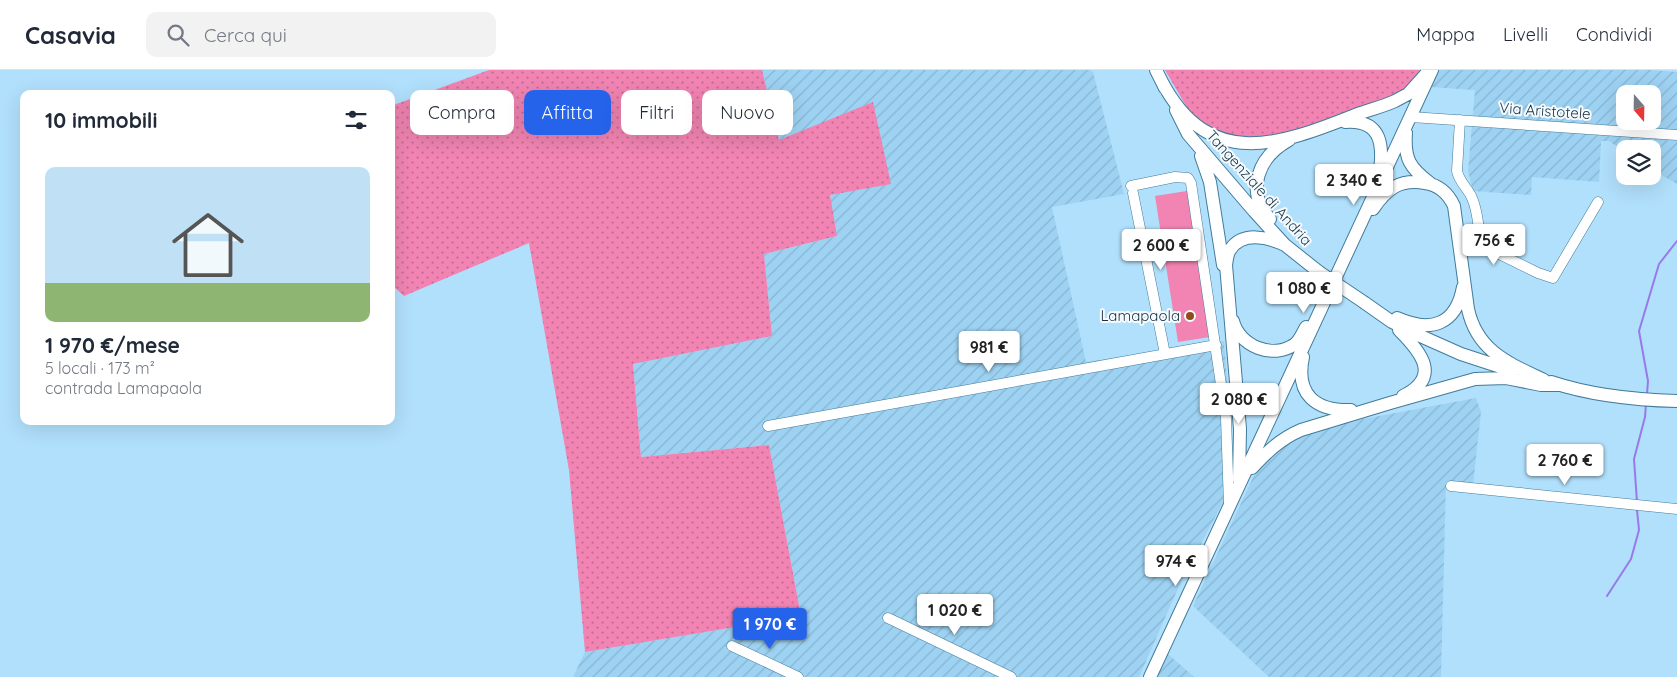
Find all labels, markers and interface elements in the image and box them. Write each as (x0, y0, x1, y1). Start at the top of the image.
search box (146, 12, 496, 57)
text: Casavia (25, 20, 116, 50)
icon: search (164, 21, 192, 49)
text: Cerca qui (204, 23, 287, 47)
text: Mappa (1416, 23, 1475, 46)
text: Livelli (1503, 23, 1548, 46)
text: Condividi (1576, 23, 1652, 46)
north arrow (1616, 85, 1661, 130)
map controls (1616, 85, 1661, 185)
chip: Compra (410, 90, 514, 135)
chip: Affitta (524, 90, 611, 135)
chip: Filtri (621, 90, 692, 135)
chip: Nuovo (702, 90, 793, 135)
street label: Via Aristotele (1499, 98, 1591, 123)
icon: filters (342, 106, 370, 134)
text: 10 immobili (45, 107, 158, 133)
street label: Tangenziale di Andria (1203, 126, 1316, 249)
button: layers (1616, 140, 1661, 185)
pin: 2 340 € (1308, 164, 1400, 206)
text: 2 340 € (1326, 170, 1382, 190)
icon: home (163, 200, 253, 290)
pin: 756 € (1459, 224, 1529, 266)
pin: 2 600 € (1115, 228, 1207, 271)
text: 756 € (1473, 230, 1515, 250)
text: 2 600 € (1133, 235, 1189, 255)
pin: 1 080 € (1258, 272, 1350, 314)
text: 1 080 € (1277, 278, 1331, 298)
place label: Lamapaola (1100, 306, 1180, 325)
marker: Lamapaola (1184, 310, 1196, 322)
pin: 981 € (954, 330, 1024, 373)
text: 1 970 €/mese (45, 332, 180, 358)
text: 981 € (970, 337, 1008, 357)
text: 5 locali · 173 m² (45, 358, 155, 378)
text: contrada Lamapaola (45, 378, 202, 398)
pin: 2 080 € (1193, 382, 1285, 425)
text: 2 080 € (1211, 389, 1267, 409)
pin: 2 760 € (1519, 444, 1611, 486)
text: 2 760 € (1537, 450, 1593, 470)
pin: 974 € (1141, 544, 1211, 587)
text: 974 € (1156, 551, 1196, 571)
pin: 1 020 € (909, 594, 1001, 636)
text: 1 020 € (928, 600, 982, 620)
pin: 1 970 € (724, 608, 816, 650)
text: 1 970 € (744, 614, 796, 634)

